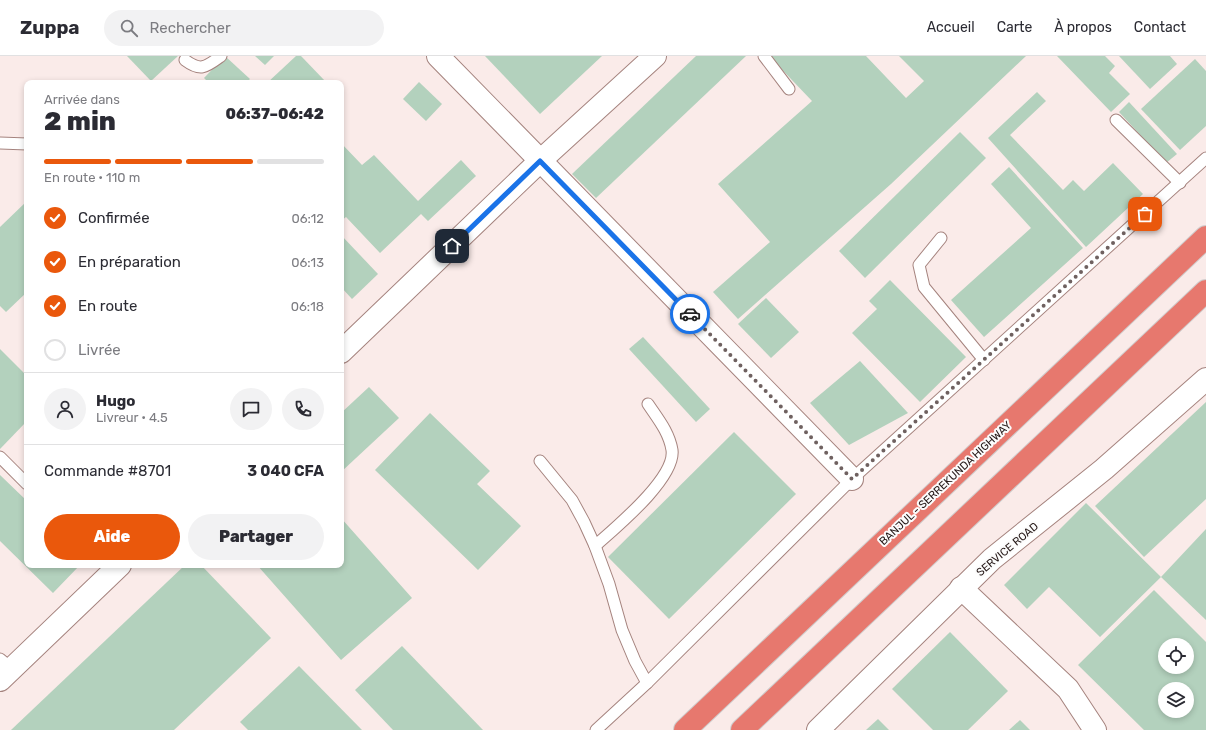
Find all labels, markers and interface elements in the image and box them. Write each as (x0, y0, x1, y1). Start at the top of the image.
search box (104, 10, 384, 46)
text: Zuppa (20, 16, 80, 39)
icon: search (118, 17, 140, 39)
text: Rechercher (150, 19, 231, 37)
text: Accueil (927, 19, 975, 36)
text: Carte (997, 19, 1032, 36)
text: À propos (1054, 19, 1112, 36)
text: Contact (1134, 19, 1186, 36)
text: Arrivée dans (44, 92, 120, 107)
text: 06:37–06:42 (226, 105, 324, 123)
text: 2 min (44, 106, 116, 137)
text: En route · 110 m (44, 170, 140, 185)
pin (1128, 197, 1162, 231)
icon: bag (1134, 203, 1156, 225)
icon: check (44, 207, 66, 229)
text: Confirmée (78, 209, 150, 227)
text: 06:12 (291, 211, 324, 226)
pin (435, 229, 469, 263)
icon: home (441, 235, 463, 257)
icon: check (44, 251, 66, 273)
text: En préparation (78, 253, 181, 271)
text: 06:13 (291, 255, 324, 270)
courier (670, 294, 710, 334)
icon: check (44, 295, 66, 317)
text: En route (78, 297, 137, 315)
text: 06:18 (291, 299, 324, 314)
icon: car (679, 303, 701, 325)
text: Livrée (78, 341, 121, 359)
button: person (44, 388, 86, 430)
button: chat (230, 388, 272, 430)
button: phone (282, 388, 324, 430)
text: Hugo (96, 392, 135, 410)
text: Livreur · 4.5 (96, 410, 168, 425)
street label: BANJUL - SERREKUNDA HIGHWAY (877, 419, 1014, 548)
text: Commande #8701 (44, 462, 171, 480)
text: 3 040 CFA (247, 462, 324, 480)
button: Aide (44, 514, 180, 560)
button: Partager (188, 514, 324, 560)
street label: SERVICE ROAD (974, 520, 1041, 579)
map controls (1158, 638, 1194, 718)
button: locate (1158, 638, 1194, 674)
button: layers (1158, 682, 1194, 718)

